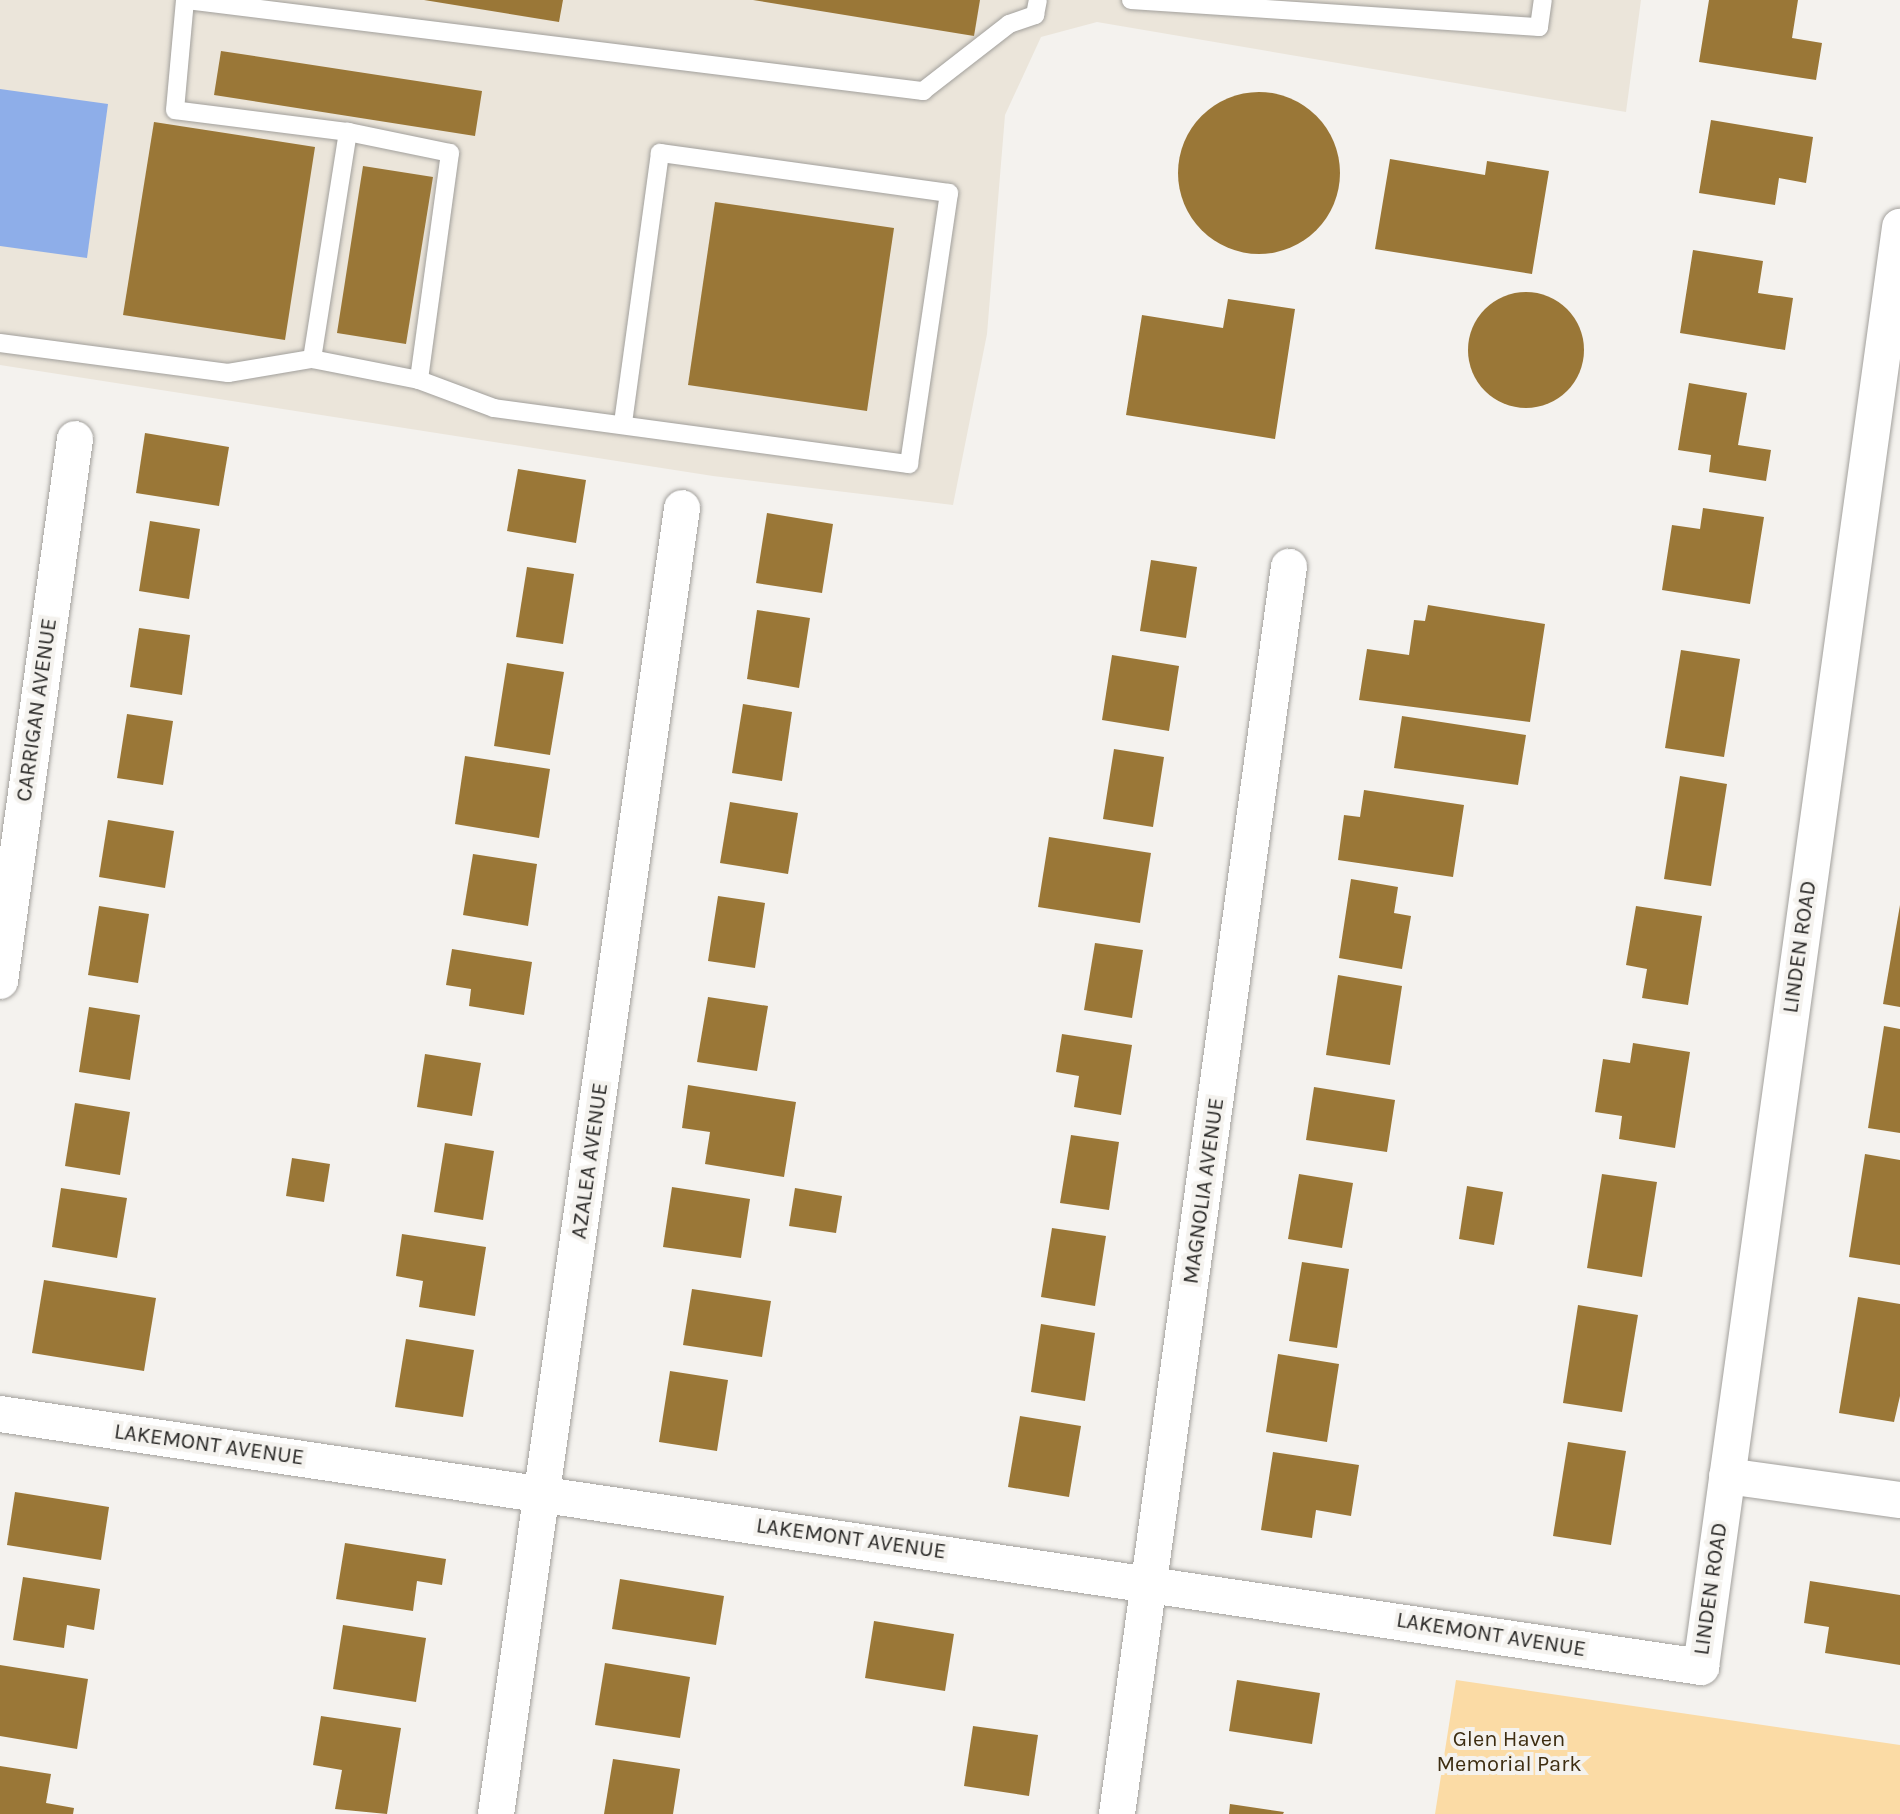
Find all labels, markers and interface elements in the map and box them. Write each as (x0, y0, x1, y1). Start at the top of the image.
street label: CARRIGAN AVENUE (11, 617, 63, 803)
street label: LINDEN ROAD (1778, 879, 1822, 1015)
street label: AZALEA AVENUE (566, 1081, 614, 1241)
street label: MAGNOLIA AVENUE (1178, 1096, 1230, 1286)
street label: LAKEMONT AVENUE (112, 1419, 306, 1471)
street label: LAKEMONT AVENUE (754, 1513, 948, 1565)
street label: LINDEN ROAD (1689, 1521, 1733, 1657)
street label: LAKEMONT AVENUE (1394, 1607, 1588, 1663)
park label: Glen Haven Memorial Park (1436, 1726, 1582, 1778)

